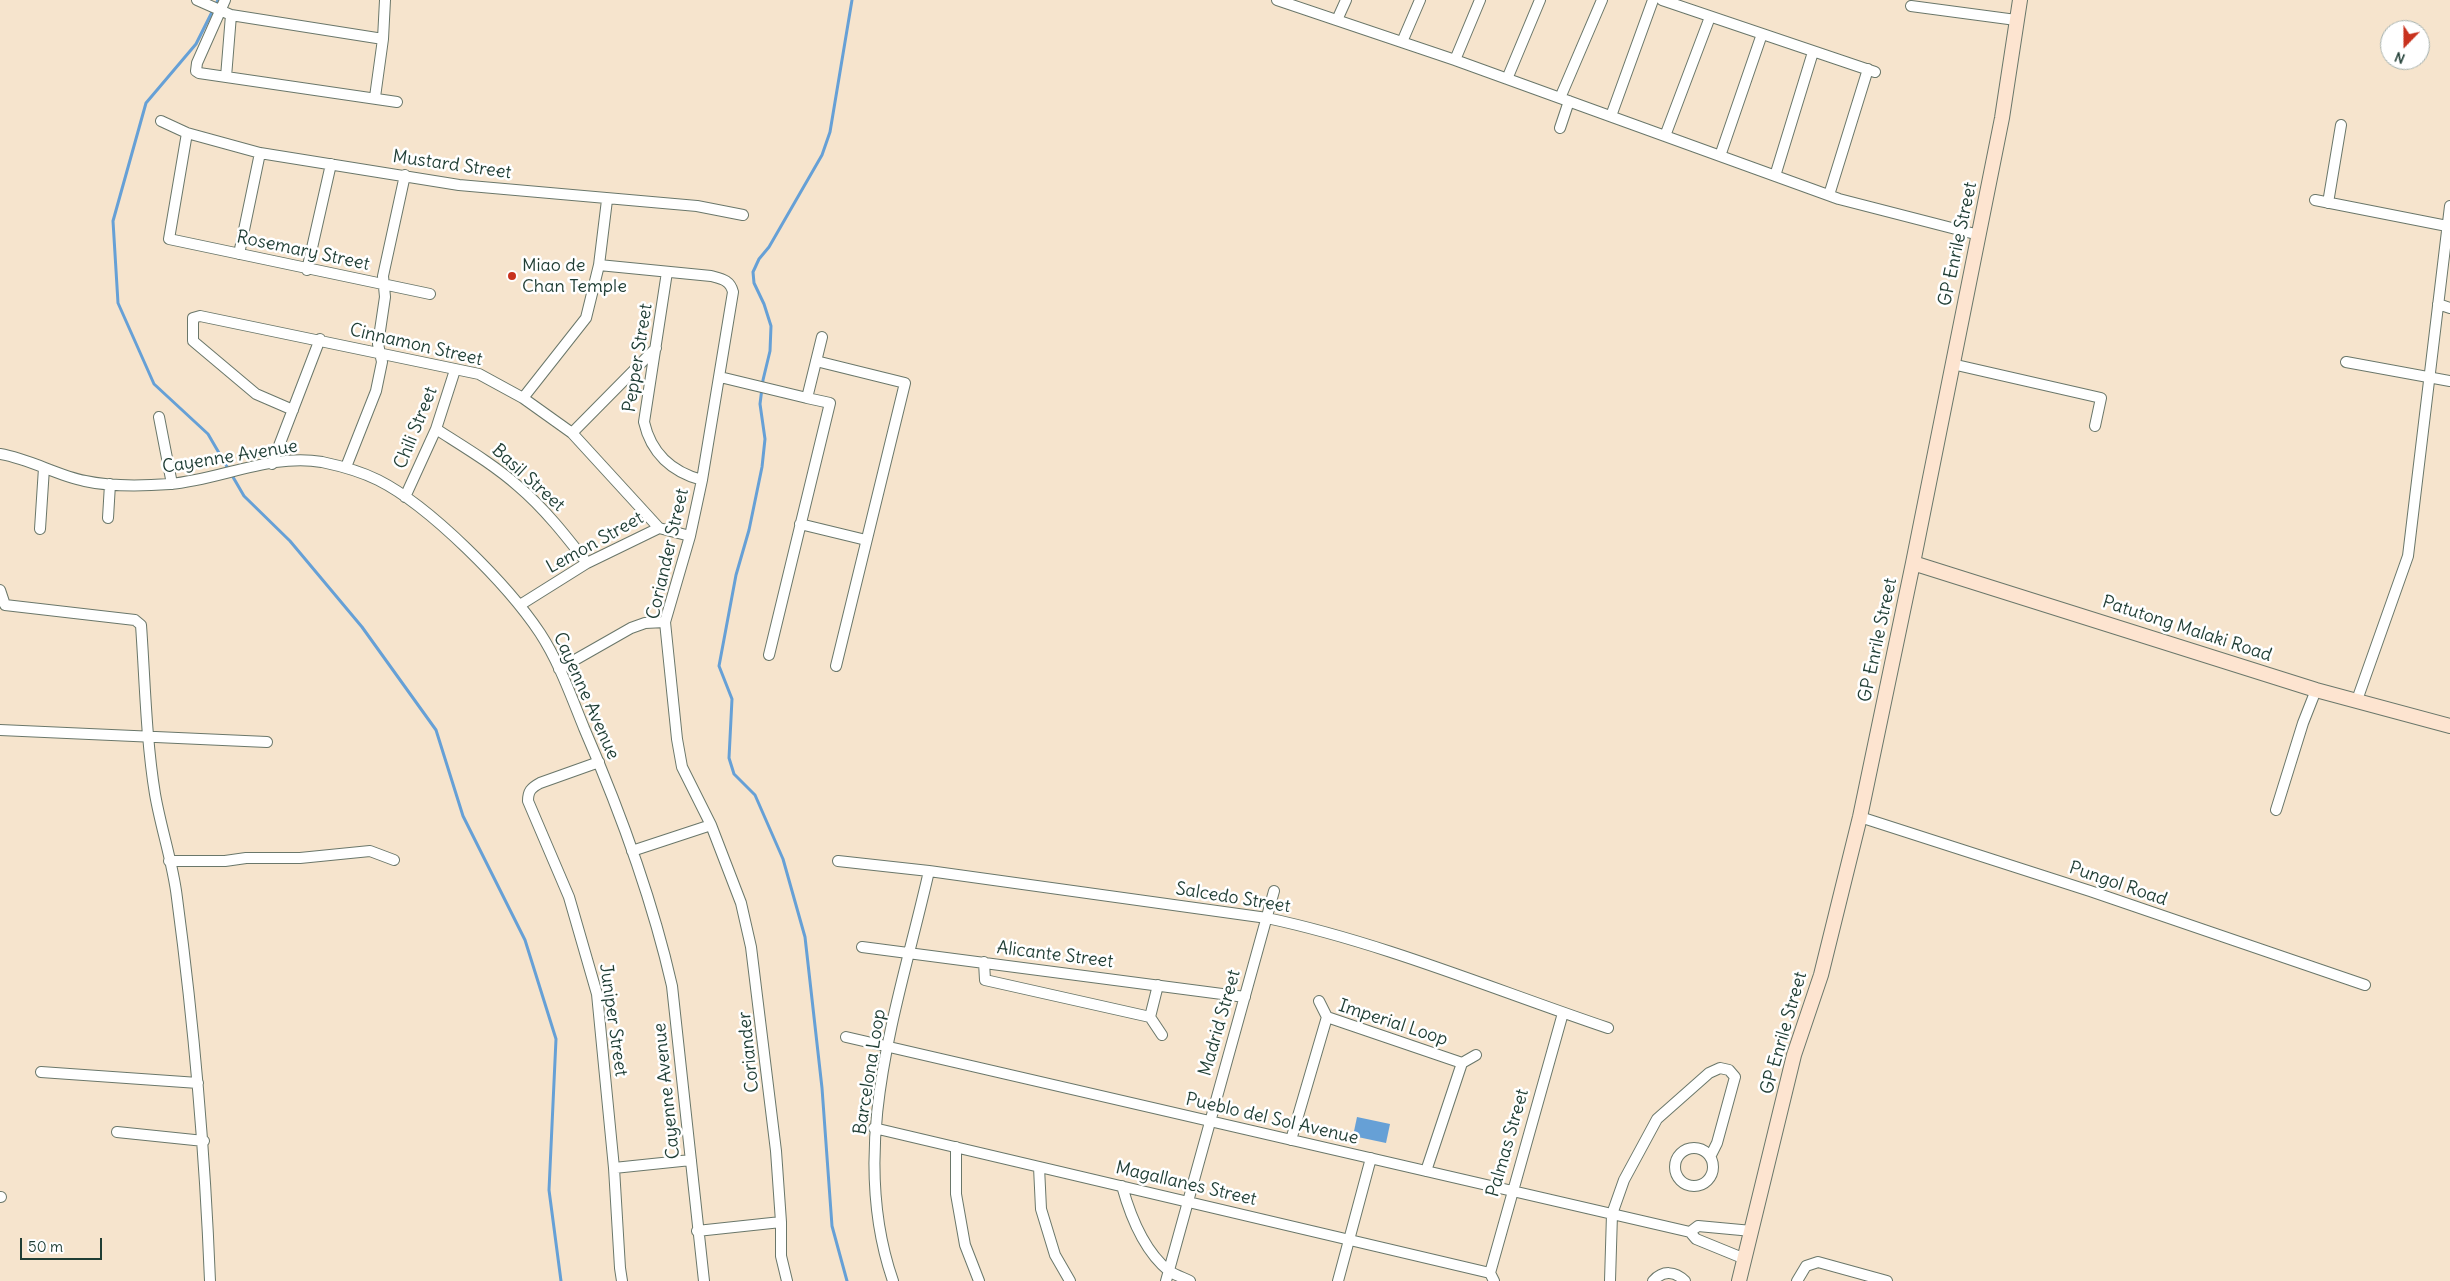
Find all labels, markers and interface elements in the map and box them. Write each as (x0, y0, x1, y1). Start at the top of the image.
north arrow (2380, 20, 2430, 70)
text: N (2392, 48, 2408, 68)
street label: Mustard Street (391, 146, 513, 184)
street label: GP Enrile Street (1934, 180, 1982, 308)
street label: Rosemary Street (235, 226, 371, 276)
place label: Miao de Chan Temple (522, 255, 627, 298)
marker: Miao de Chan Temple (506, 270, 518, 282)
street label: Pepper Street (619, 302, 657, 414)
street label: Cinnamon Street (347, 319, 485, 371)
street label: Chili Street (390, 384, 442, 472)
street label: Cayenne Avenue (161, 436, 299, 478)
street label: Basil Street (487, 440, 569, 516)
street label: Coriander Street (642, 486, 694, 622)
street label: Lemon Street (543, 507, 647, 579)
street label: GP Enrile Street (1854, 576, 1902, 704)
street label: Patutong Malaki Road (2100, 591, 2274, 667)
street label: Cayenne Avenue (548, 629, 624, 763)
street label: Pungol Road (2066, 857, 2170, 911)
street label: Salcedo Street (1174, 878, 1292, 918)
street label: Alicante Street (996, 937, 1114, 973)
street label: Juniper Street (594, 962, 632, 1078)
street label: Madrid Street (1195, 967, 1245, 1079)
street label: GP Enrile Street (1756, 969, 1812, 1097)
street label: Imperial Loop (1336, 995, 1450, 1051)
street label: Barcelona Loop (849, 1008, 891, 1136)
street label: Coriander (734, 1010, 764, 1094)
street label: Cayenne Avenue (649, 1022, 685, 1160)
street label: Palmas Street (1482, 1087, 1534, 1199)
street label: Pueblo del Sol Avenue (1184, 1089, 1360, 1149)
street label: Magallanes Street (1113, 1157, 1259, 1211)
scale bar (22, 1228, 105, 1260)
text: 50 m (28, 1237, 63, 1256)

